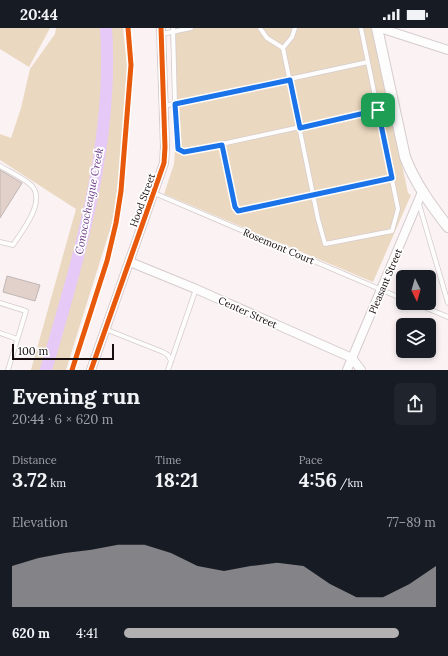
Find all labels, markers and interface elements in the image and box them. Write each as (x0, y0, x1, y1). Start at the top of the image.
text: 20:44 (20, 5, 58, 24)
pin (361, 93, 395, 127)
icon: arrive (367, 99, 389, 121)
water label: Conococheague Creek (72, 146, 106, 256)
street label: Hood Street (127, 171, 158, 229)
street label: Rosemont Court (241, 226, 317, 267)
street label: Pleasant Street (366, 246, 405, 316)
north arrow (396, 270, 436, 310)
map controls (396, 270, 436, 358)
street label: Center Street (216, 294, 279, 331)
button: layers (396, 318, 436, 358)
scale bar (12, 342, 114, 361)
text: 100 m (18, 344, 48, 358)
text: Evening run (12, 382, 140, 410)
button: share (394, 383, 436, 425)
text: 20:44 · 6 × 620 m (12, 411, 113, 428)
text: Distance (12, 453, 57, 467)
text: Time (155, 453, 181, 467)
text: Pace (299, 453, 323, 467)
text: 3.72 (12, 467, 47, 492)
text: 18:21 (155, 467, 199, 492)
text: 4:56 (299, 467, 337, 492)
text: km (47, 476, 66, 490)
text: /km (337, 476, 363, 490)
text: Elevation (12, 514, 68, 531)
text: 77–89 m (387, 514, 436, 531)
text: 620 m (12, 625, 50, 642)
text: 4:41 (76, 625, 98, 642)

